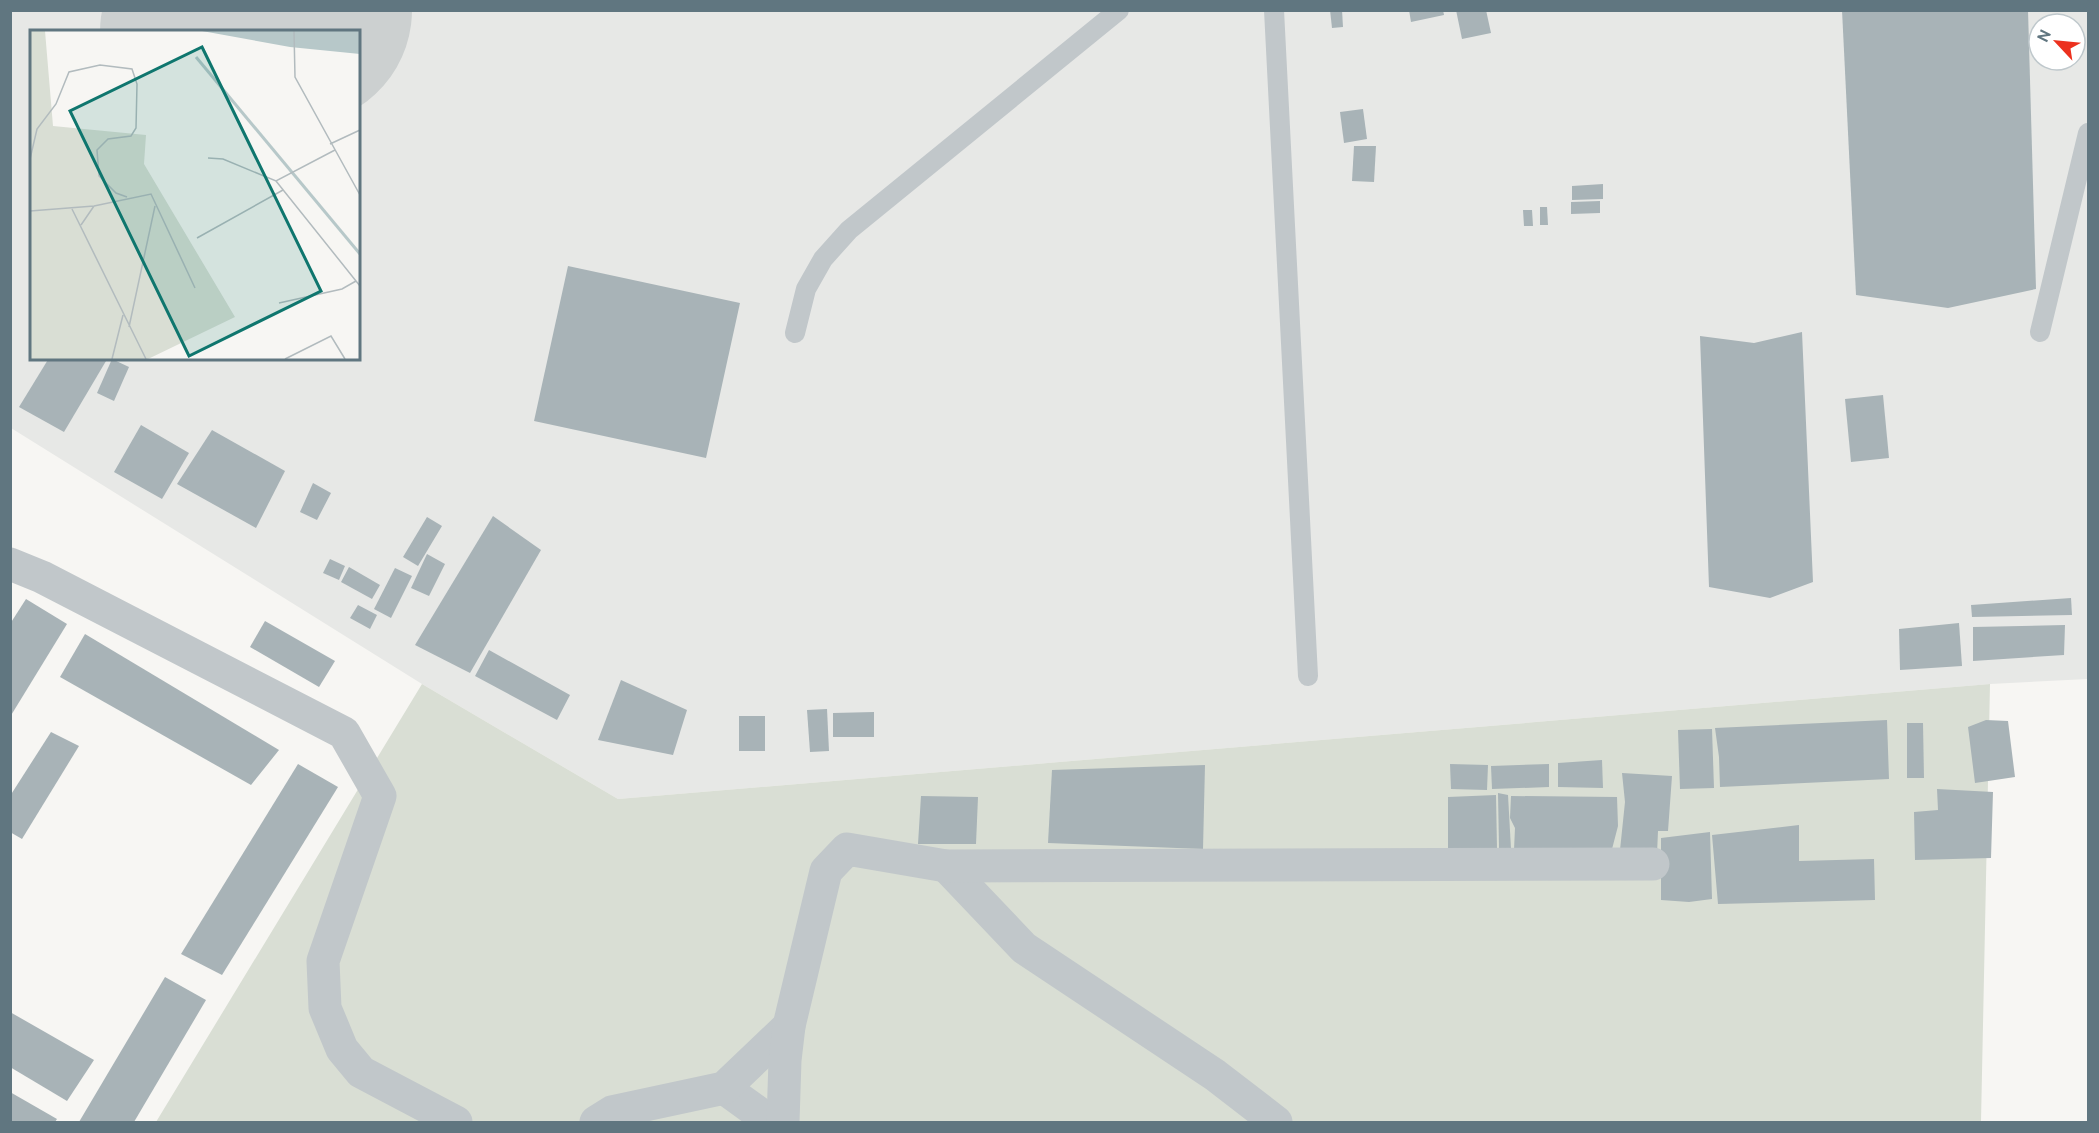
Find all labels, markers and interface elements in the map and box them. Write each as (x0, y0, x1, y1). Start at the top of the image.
north arrow (2027, 12, 2087, 72)
text: N (2033, 26, 2055, 45)
inset map (30, 30, 360, 360)

